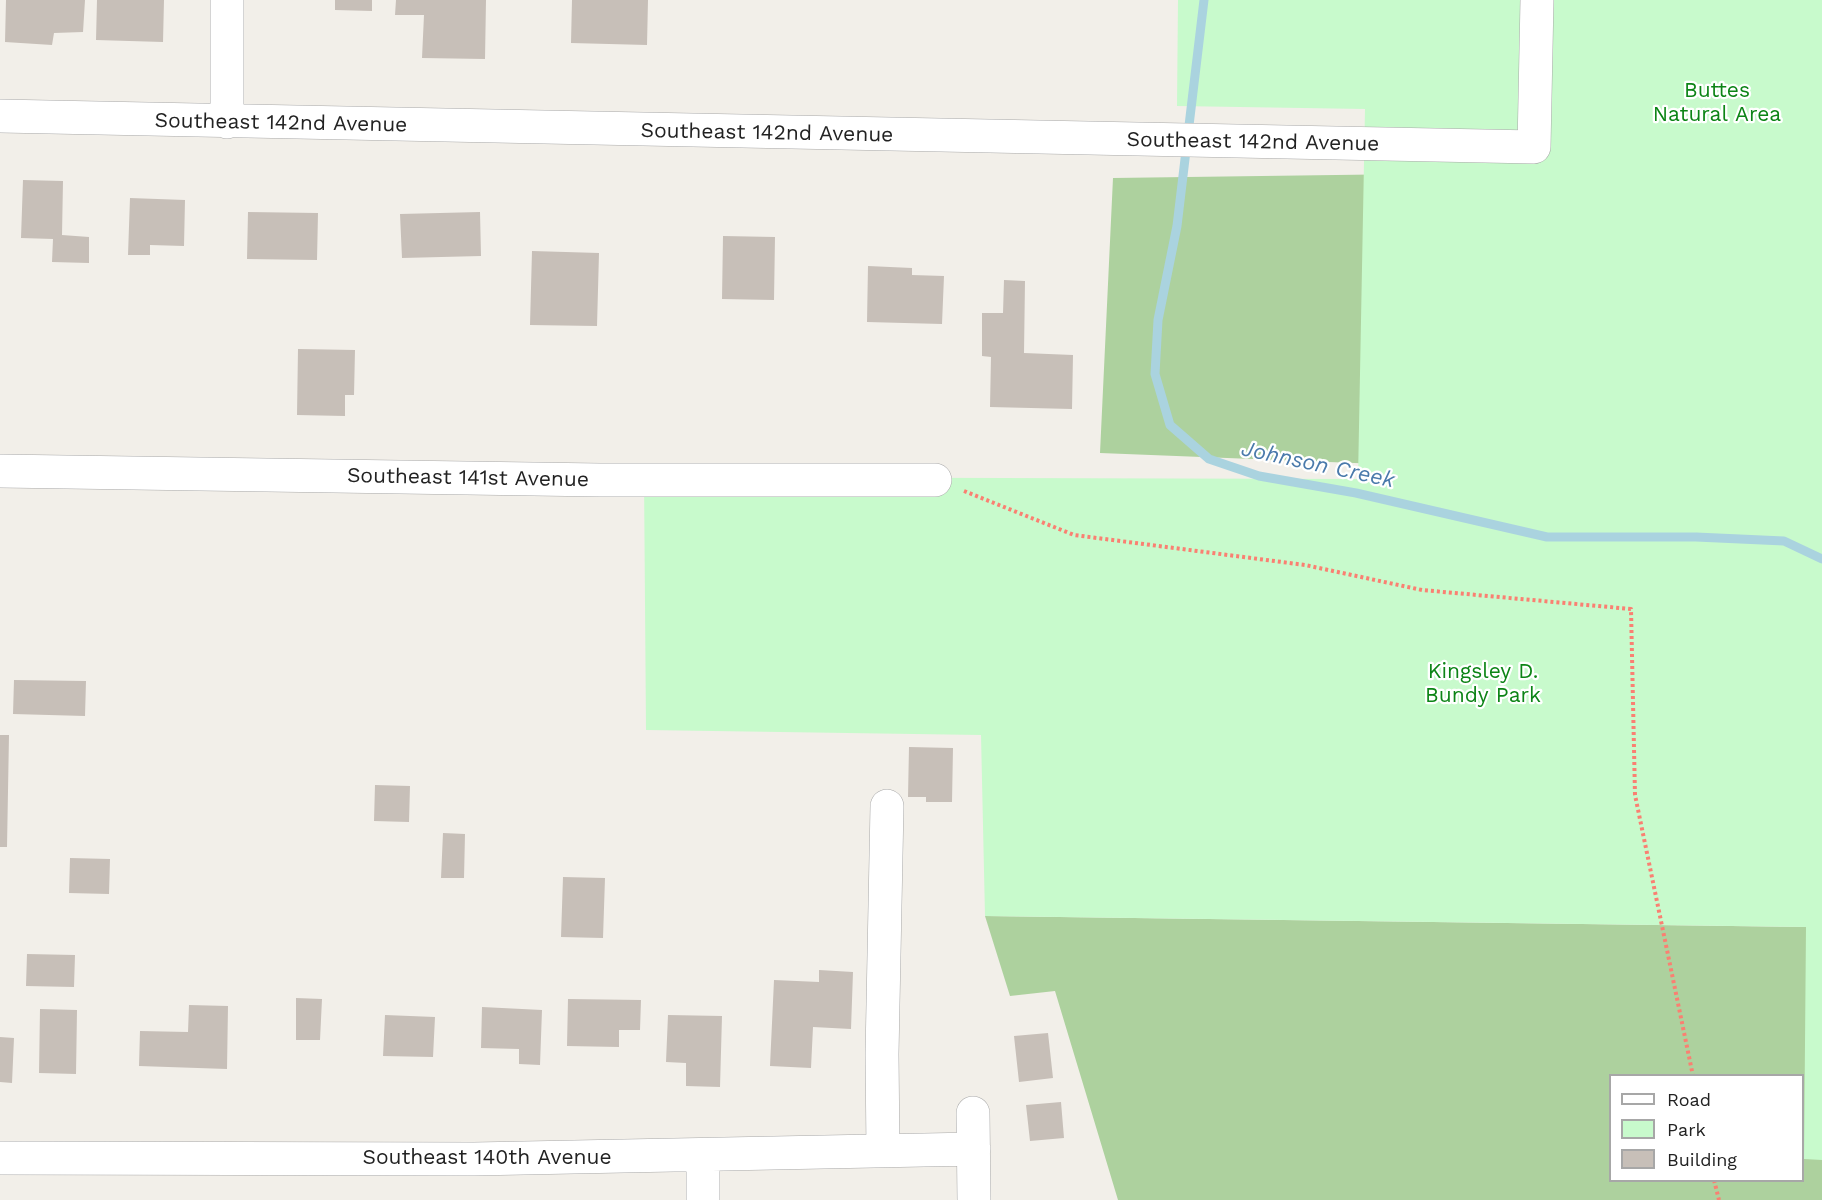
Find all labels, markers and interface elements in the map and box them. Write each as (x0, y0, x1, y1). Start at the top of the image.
park label: Buttes Natural Area (1653, 78, 1781, 128)
street label: Southeast 142nd Avenue (154, 108, 408, 138)
street label: Southeast 142nd Avenue (640, 118, 894, 148)
street label: Southeast 142nd Avenue (1126, 127, 1380, 157)
water label: Johnson Creek (1239, 436, 1397, 494)
street label: Southeast 141st Avenue (347, 463, 589, 493)
park label: Kingsley D. Bundy Park (1425, 659, 1541, 709)
legend (1609, 1074, 1804, 1182)
text: Road (1667, 1089, 1711, 1110)
text: Park (1667, 1119, 1706, 1140)
street label: Southeast 140th Avenue (362, 1145, 612, 1171)
text: Building (1667, 1149, 1737, 1170)

